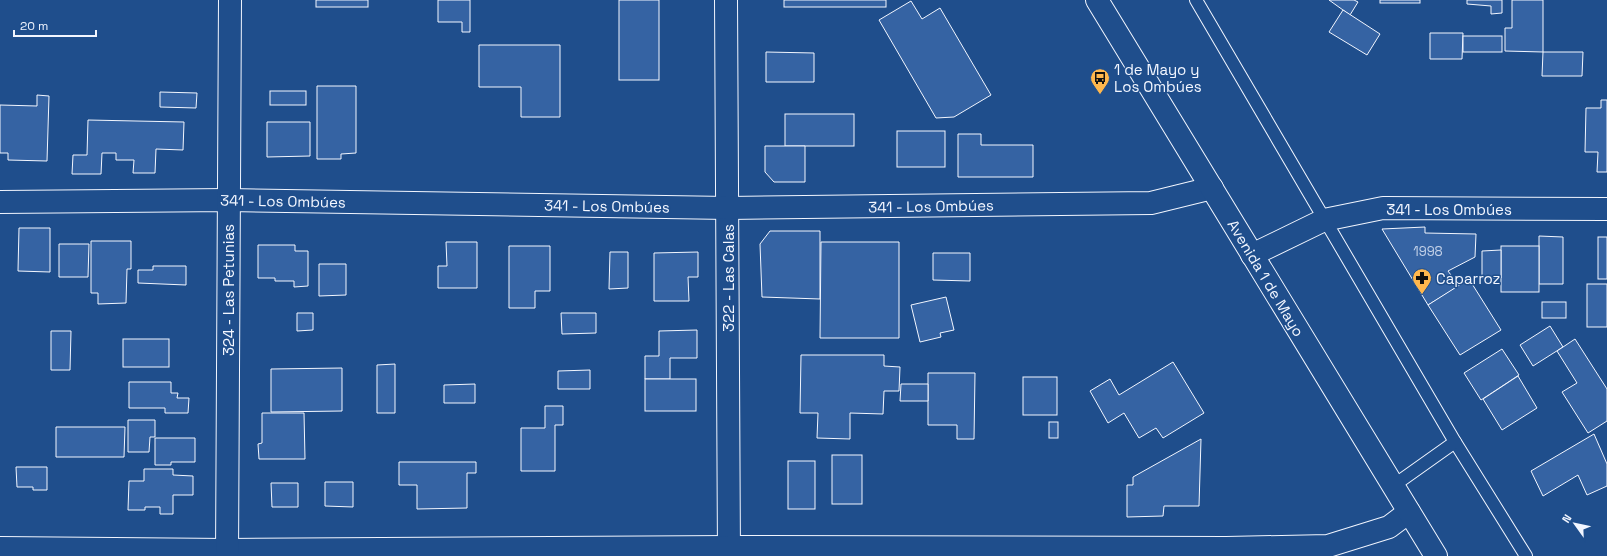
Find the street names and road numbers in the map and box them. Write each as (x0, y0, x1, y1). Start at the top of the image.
street label: 341 - Los Ombúes (220, 190, 346, 212)
street label: 341 - Los Ombúes (544, 195, 670, 217)
street label: 341 - Los Ombúes (868, 195, 994, 217)
street label: 341 - Los Ombúes (1386, 200, 1512, 219)
street label: Avenida 1 de Mayo (1224, 216, 1308, 340)
street label: 324 - Las Petunias (219, 224, 238, 356)
street label: 322 - Las Calas (719, 224, 738, 332)

